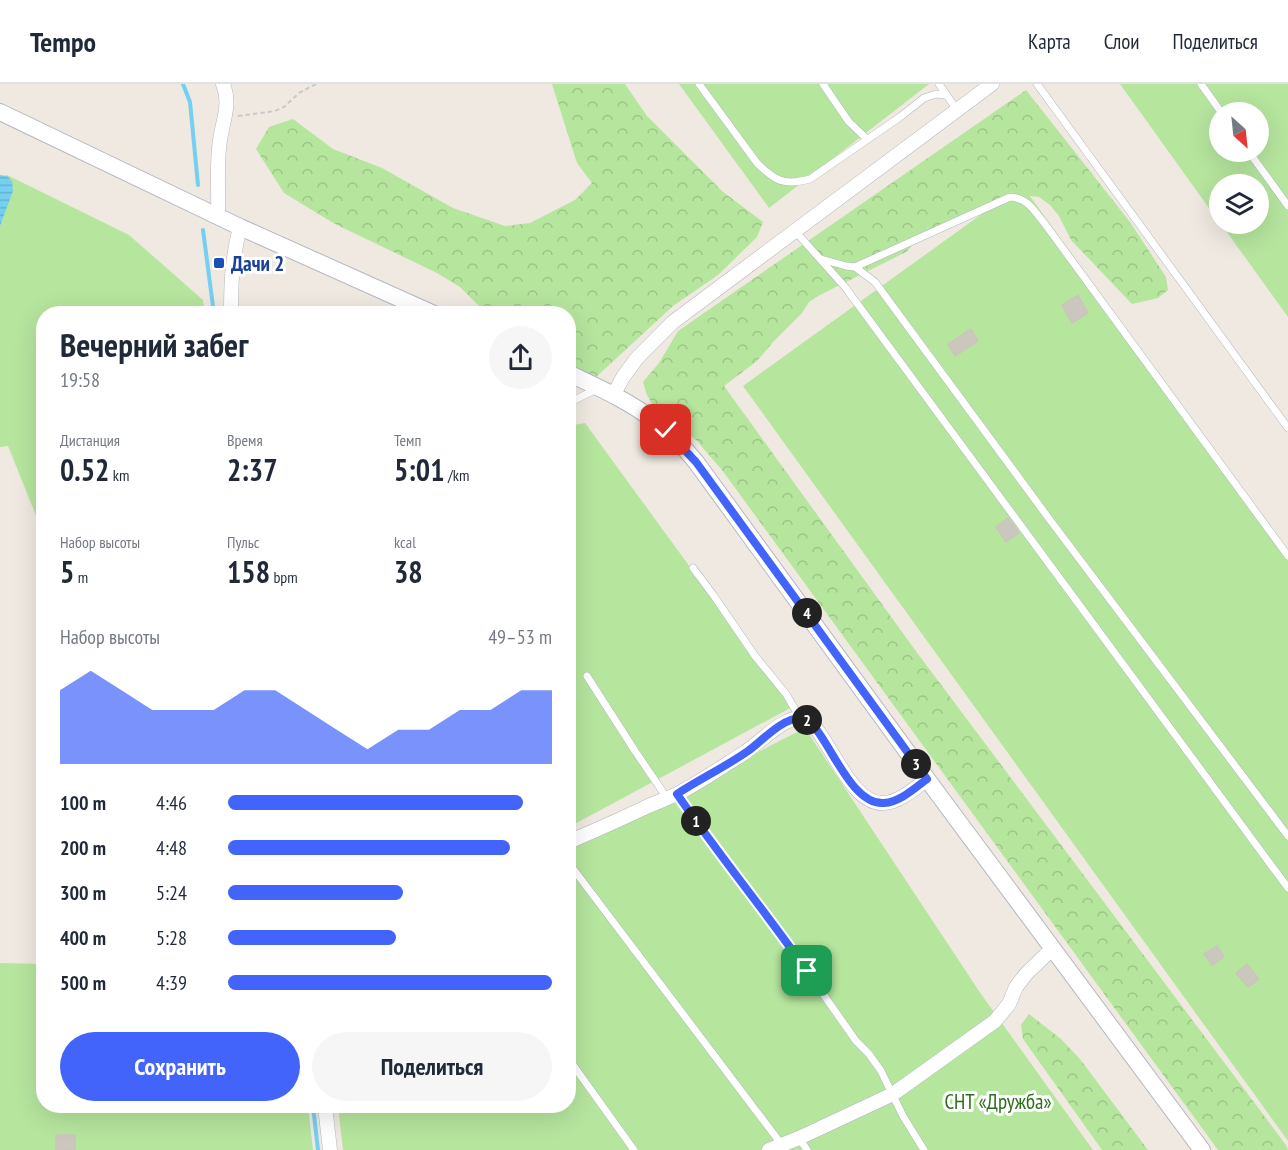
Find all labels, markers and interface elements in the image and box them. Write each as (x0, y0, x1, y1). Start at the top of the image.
text: Tempo (30, 23, 96, 60)
text: Карта (1028, 28, 1071, 55)
text: Слои (1104, 28, 1139, 55)
text: Поделиться (1172, 28, 1258, 55)
north arrow (1209, 102, 1269, 162)
map controls (1209, 102, 1269, 234)
button: layers (1209, 174, 1269, 234)
place label: Дачи 2 (231, 250, 284, 277)
marker: Дачи 2 (212, 256, 226, 270)
text: Вечерний забег (60, 323, 248, 366)
button: share (489, 326, 552, 389)
text: 19:58 (60, 367, 100, 393)
pin (640, 404, 691, 455)
icon: check (649, 413, 682, 446)
text: Дистанция (60, 430, 120, 450)
text: Время (227, 430, 263, 450)
text: Темп (394, 430, 421, 450)
text: 0.52 (60, 450, 109, 489)
text: 2:37 (227, 450, 278, 489)
text: 5:01 (394, 450, 445, 489)
text: km (109, 465, 129, 485)
text: /km (445, 465, 469, 485)
text: Набор высоты (60, 532, 140, 552)
text: Пульс (227, 532, 259, 552)
text: kcal (394, 532, 416, 552)
text: 5 (60, 552, 74, 591)
text: 158 (227, 552, 270, 591)
text: 38 (394, 552, 423, 591)
text: m (74, 567, 88, 587)
text: bpm (270, 567, 298, 587)
pin: 4 (792, 598, 822, 628)
text: 4 (803, 603, 811, 623)
text: Набор высоты (60, 624, 160, 650)
text: 49–53 m (488, 624, 552, 650)
pin: 2 (792, 705, 822, 735)
text: 2 (803, 710, 811, 730)
pin: 3 (901, 749, 931, 779)
text: 3 (912, 754, 920, 774)
text: 100 m (60, 790, 106, 816)
text: 4:46 (156, 790, 187, 816)
pin: 1 (681, 806, 711, 836)
text: 1 (692, 811, 700, 831)
text: 200 m (60, 835, 106, 861)
text: 4:48 (156, 835, 187, 861)
text: 300 m (60, 880, 106, 906)
text: 5:24 (156, 880, 187, 906)
text: 400 m (60, 925, 106, 951)
text: 5:28 (156, 925, 187, 951)
pin (781, 945, 832, 996)
icon: arrive (790, 954, 823, 987)
text: 500 m (60, 970, 106, 996)
text: 4:39 (156, 970, 187, 996)
button: Сохранить (60, 1032, 300, 1101)
button: Поделиться (312, 1032, 552, 1101)
park label: СНТ «Дружба» (944, 1088, 1052, 1115)

